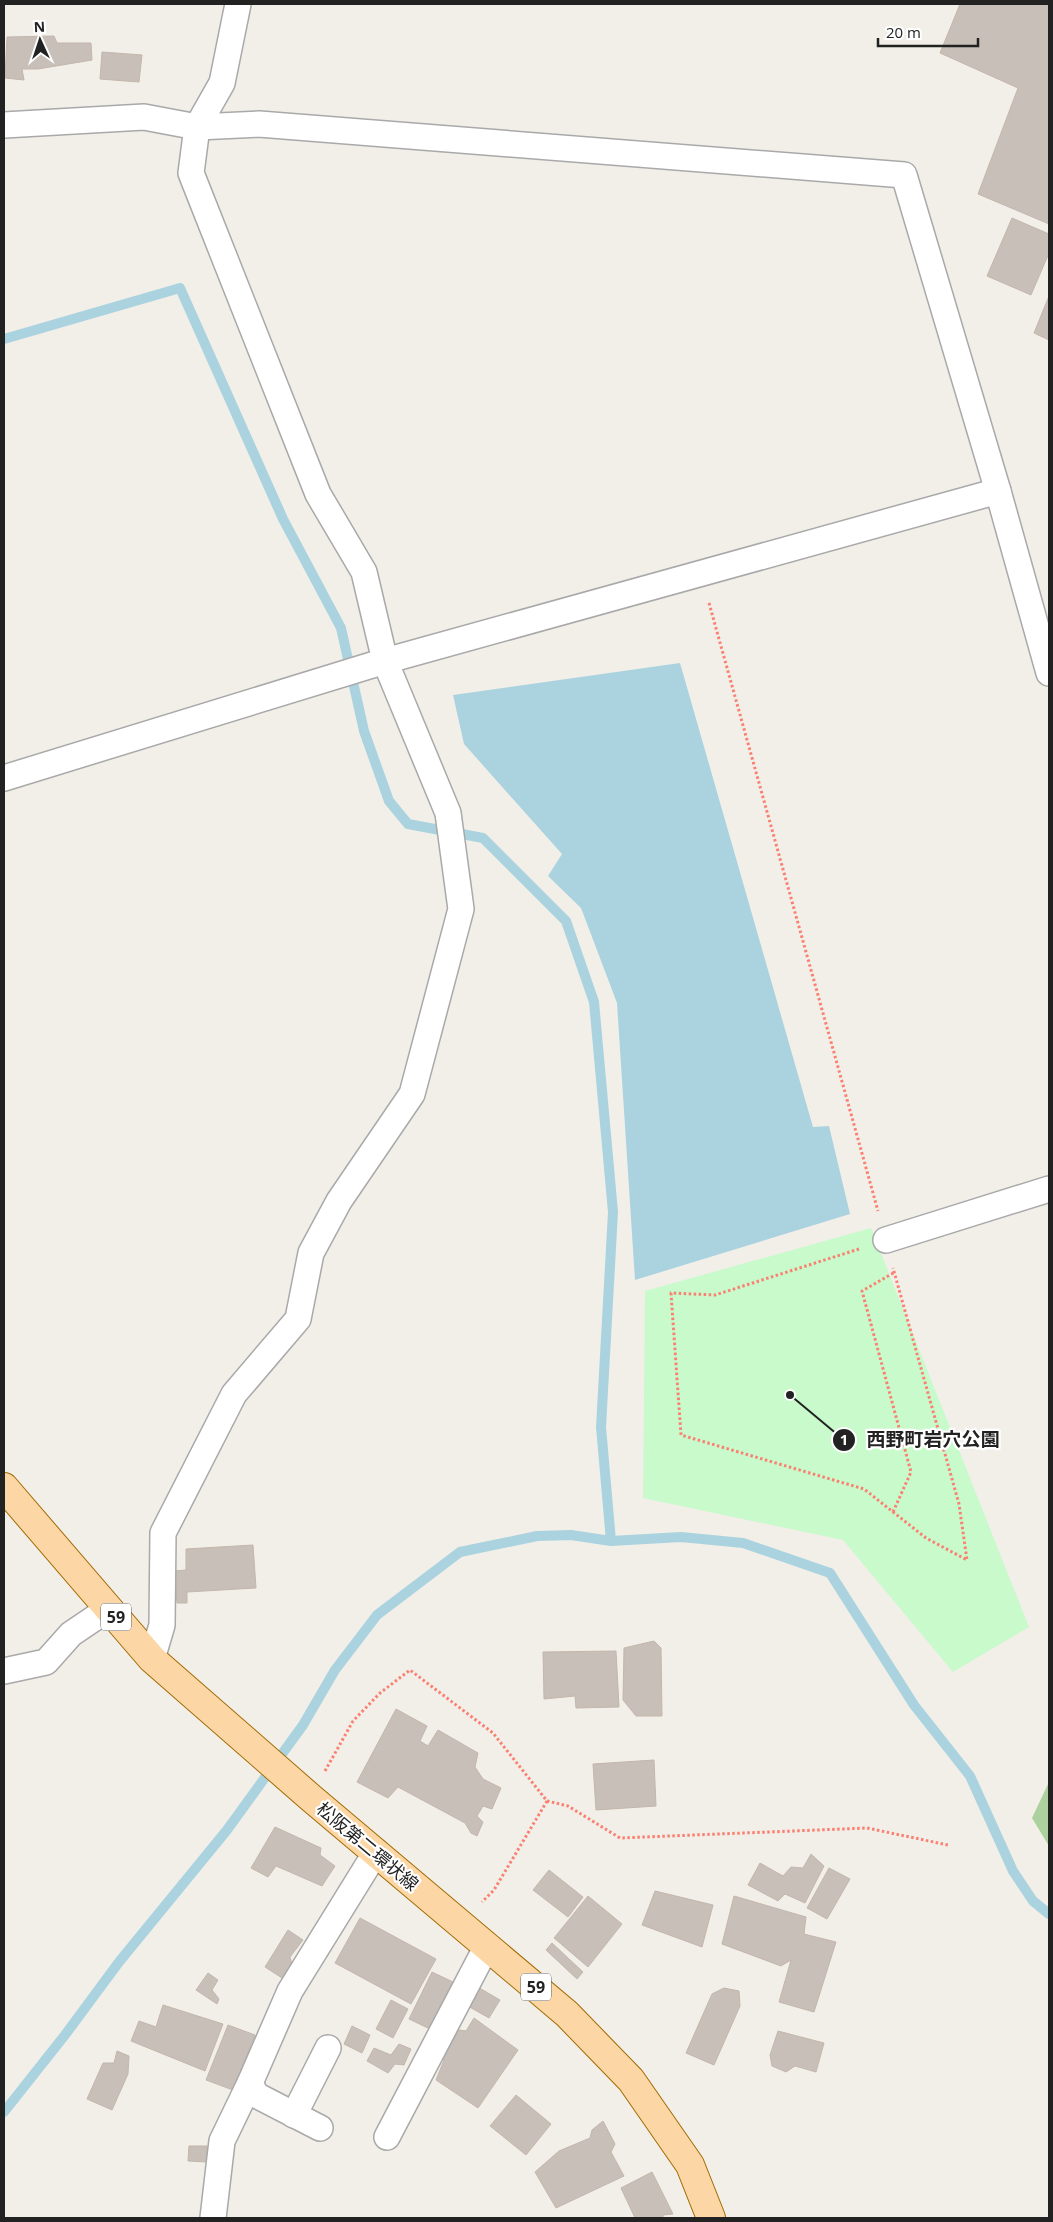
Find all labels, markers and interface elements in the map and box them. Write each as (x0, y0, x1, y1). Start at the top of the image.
north arrow (15, 15, 65, 65)
scale bar (878, 15, 978, 47)
text: N (33, 17, 45, 36)
text: 20 m (886, 22, 921, 42)
callout: 西野町岩穴公園 (831, 1423, 1009, 1457)
text: 西野町岩穴公園 (866, 1426, 1000, 1452)
text: 1 (840, 1429, 848, 1449)
road number: 59 (101, 1604, 131, 1630)
street label: 松阪第二環状線 (312, 1796, 424, 1896)
road number: 59 (521, 1974, 551, 2000)

